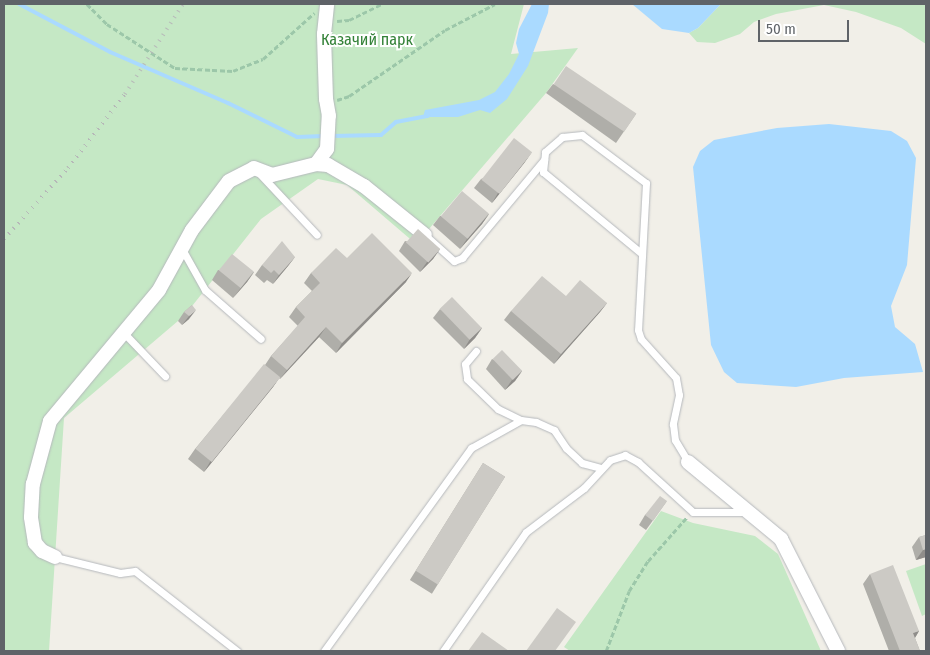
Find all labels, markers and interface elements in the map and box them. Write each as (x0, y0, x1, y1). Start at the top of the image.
scale bar (760, 10, 851, 42)
text: 50 m (766, 20, 796, 38)
park label: Казачий парк (321, 30, 413, 50)

